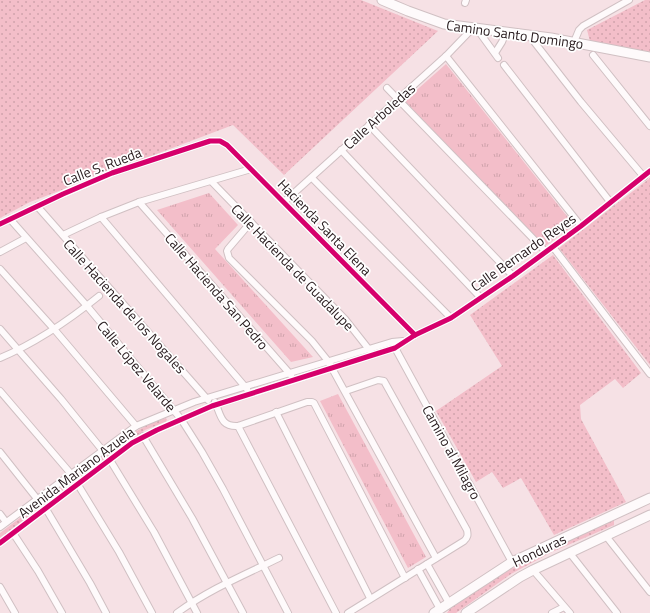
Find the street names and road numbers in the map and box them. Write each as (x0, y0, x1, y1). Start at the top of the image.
street label: Camino Santo Domingo (445, 14, 585, 54)
street label: Calle Arboledas (338, 78, 420, 154)
street label: Calle S. Rueda (60, 141, 144, 191)
street label: Hacienda Santa Elena (273, 174, 377, 280)
street label: Calle Hacienda de Guadalupe (227, 199, 359, 335)
street label: Calle Bernardo Reyes (466, 208, 580, 296)
street label: Calle Hacienda San Pedro (160, 228, 274, 354)
street label: Calle Hacienda de los Nogales (59, 234, 191, 378)
street label: Calle López Velarde (93, 316, 181, 416)
street label: Camino al Milagro (417, 401, 487, 503)
street label: Avenida Mariano Azuela (13, 421, 139, 523)
street label: Honduras (509, 528, 569, 572)

